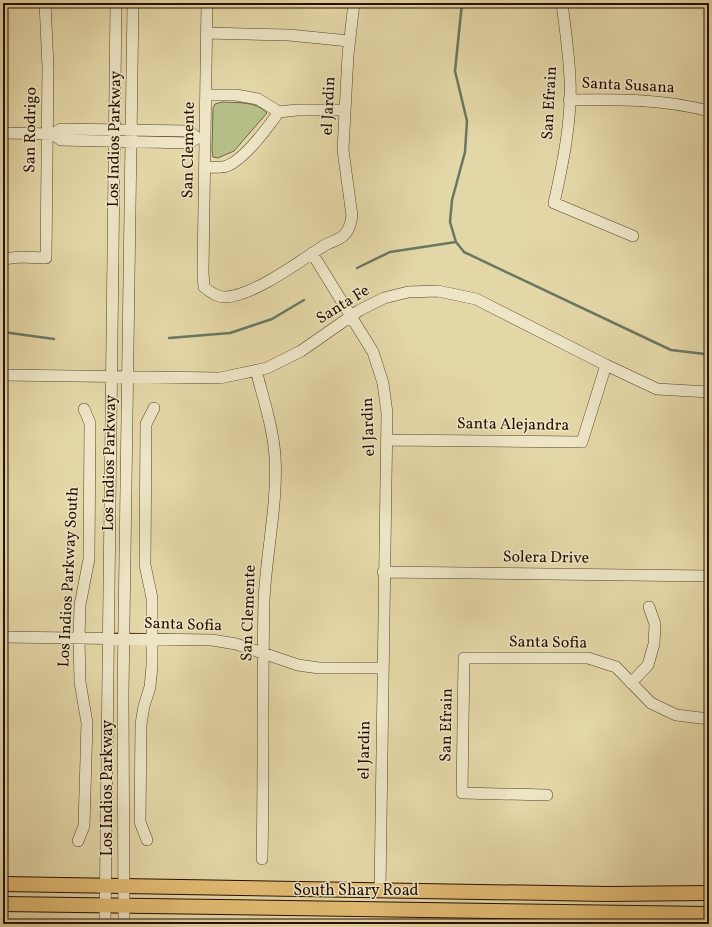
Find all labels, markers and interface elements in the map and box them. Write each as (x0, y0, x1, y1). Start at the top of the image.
street label: San Efrain (537, 66, 563, 140)
street label: Los Indios Parkway (103, 70, 127, 207)
street label: Santa Susana (581, 73, 675, 99)
street label: el Jardin (316, 76, 342, 136)
street label: San Rodrigo (19, 87, 43, 173)
street label: San Clemente (177, 101, 201, 199)
street label: Santa Fe (312, 280, 374, 330)
street label: Los Indios Parkway (98, 394, 122, 531)
street label: el Jardin (357, 397, 381, 457)
street label: Santa Alejandra (457, 413, 569, 437)
street label: Los Indios Parkway South (53, 486, 85, 668)
street label: Solera Drive (503, 546, 589, 570)
street label: San Clemente (236, 564, 262, 662)
street label: Santa Sofia (143, 613, 223, 637)
street label: Santa Sofia (509, 631, 587, 655)
street label: San Efrain (435, 688, 459, 762)
street label: Los Indios Parkway (97, 719, 119, 856)
street label: el Jardin (353, 720, 377, 780)
street label: South Shary Road (293, 880, 419, 902)

